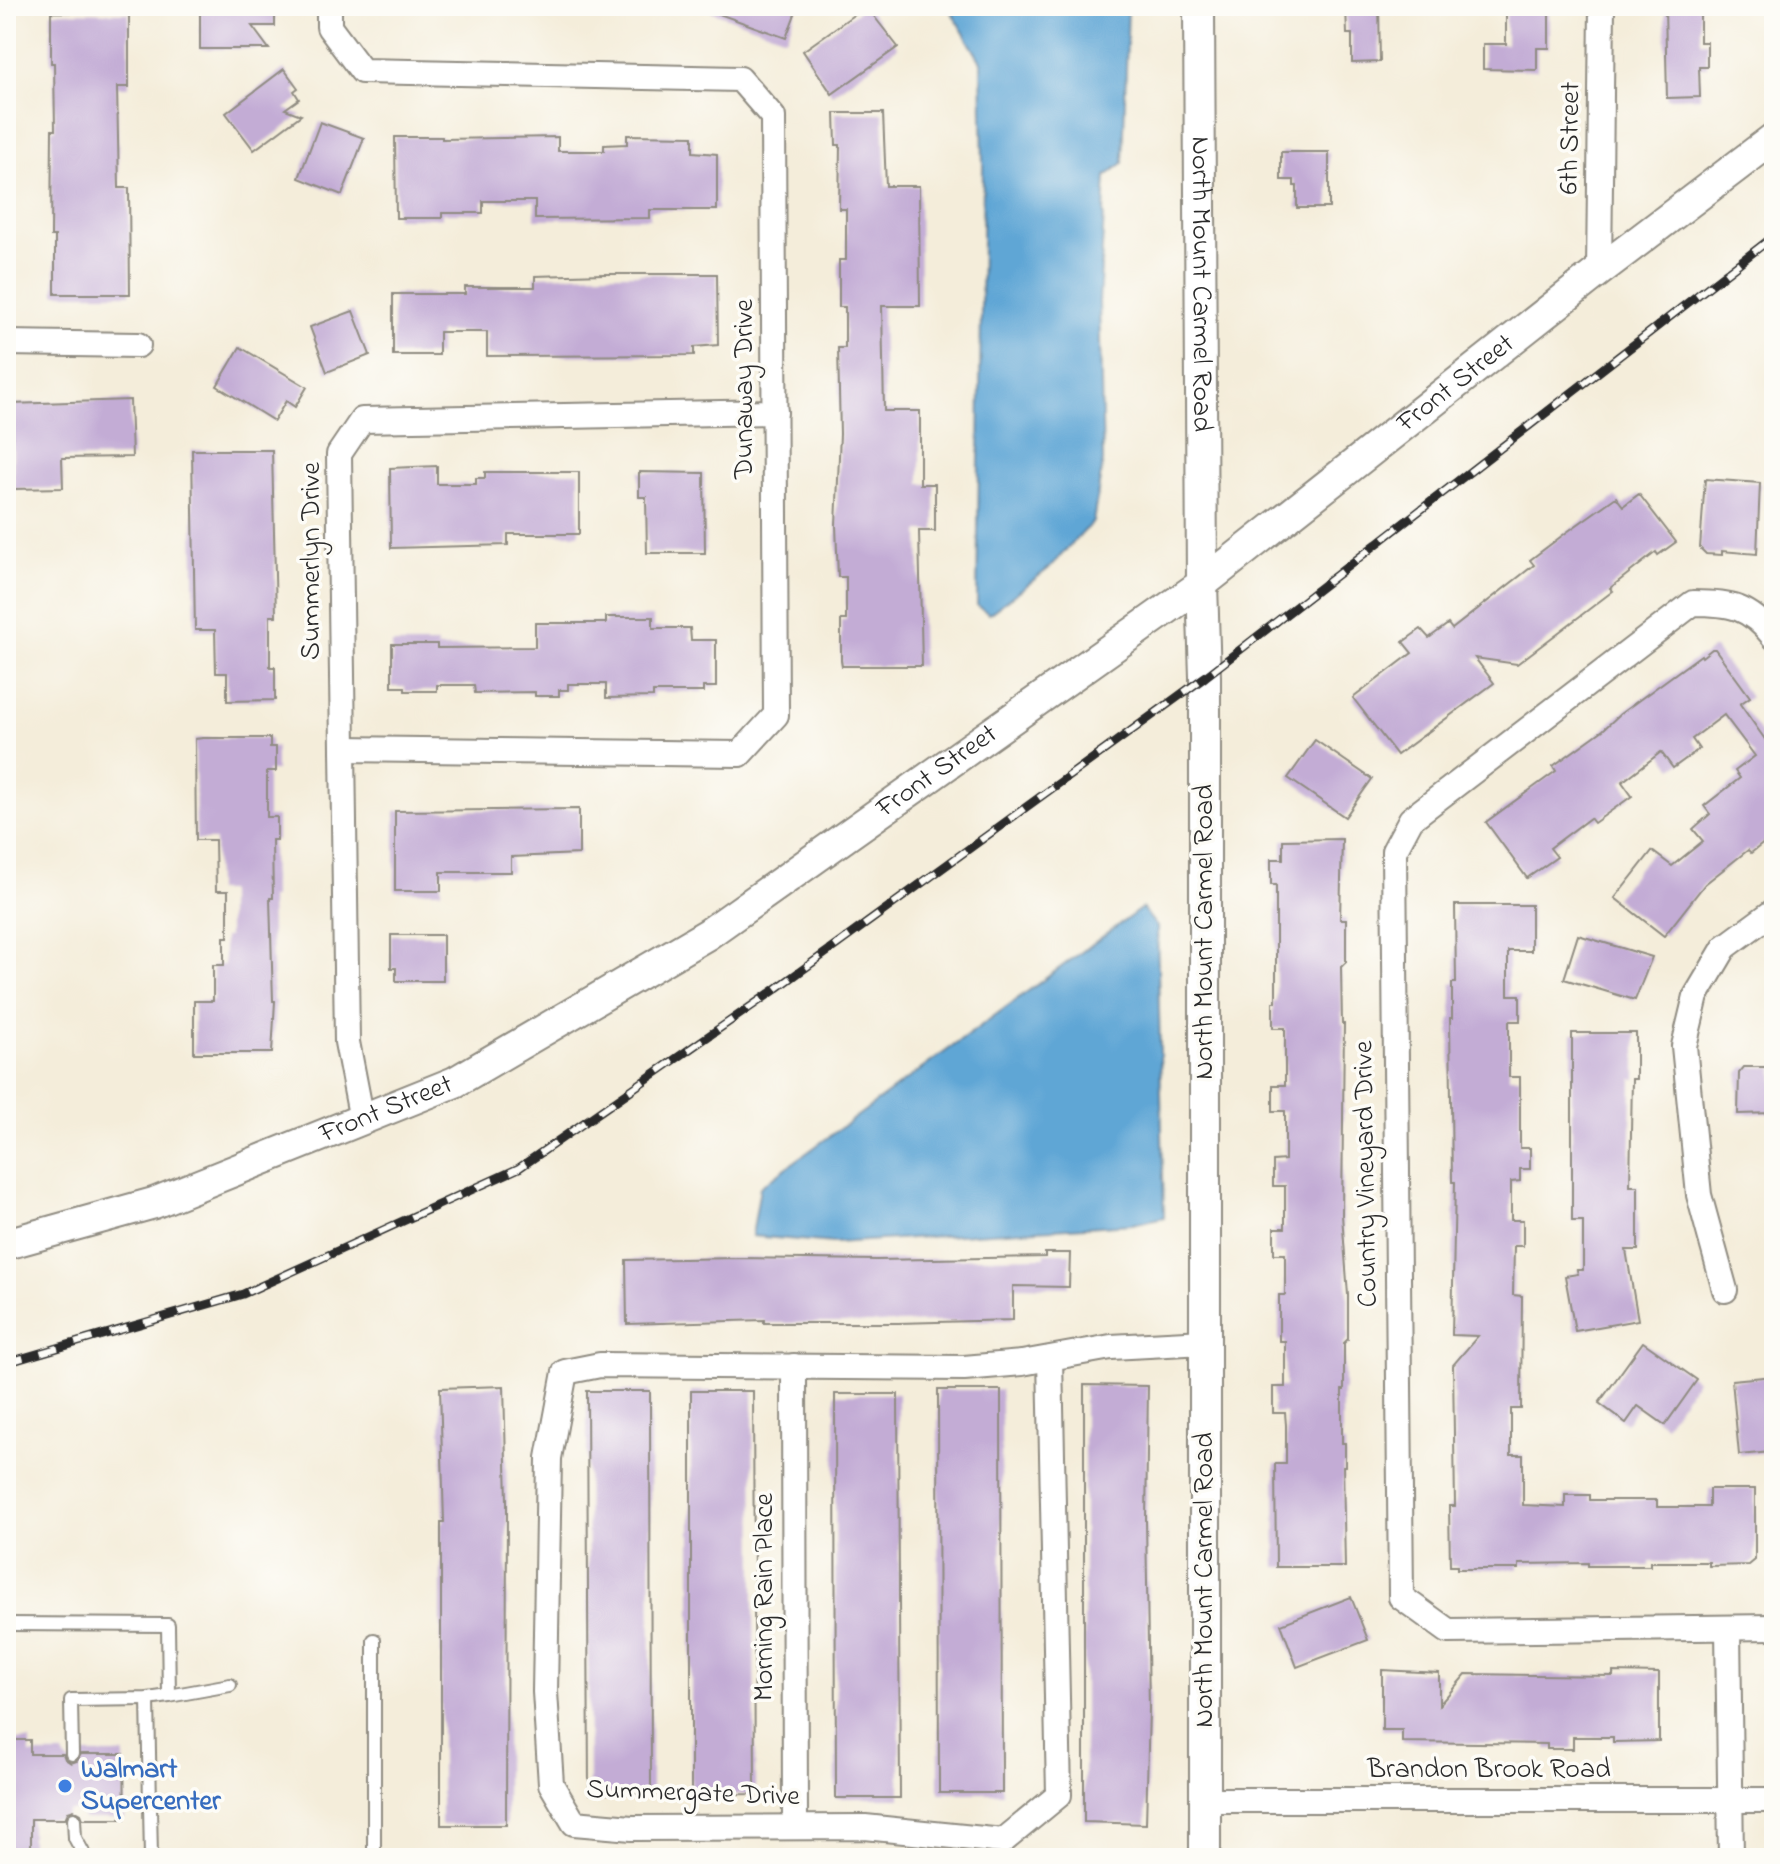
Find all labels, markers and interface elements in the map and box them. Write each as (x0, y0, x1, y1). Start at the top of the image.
street label: 6th Street (1550, 81, 1592, 195)
street label: North Mount Carmel Road (1179, 136, 1222, 432)
street label: Dunaway Drive (725, 299, 766, 480)
street label: Front Street (1388, 324, 1524, 444)
street label: Summerlyn Drive (292, 461, 333, 660)
street label: Front Street (867, 714, 1006, 829)
street label: North Mount Carmel Road (1185, 784, 1226, 1080)
street label: Country Vineyard Drive (1344, 1040, 1390, 1308)
street label: Front Street (313, 1064, 459, 1155)
street label: North Mount Carmel Road (1185, 1432, 1226, 1728)
street label: Morning Rain Place (745, 1492, 786, 1701)
place label: Walmart Supercenter (81, 1750, 222, 1823)
street label: Brandon Brook Road (1366, 1750, 1611, 1791)
street label: Summergate Drive (585, 1770, 801, 1818)
marker: Walmart Supercenter (56, 1777, 74, 1795)

